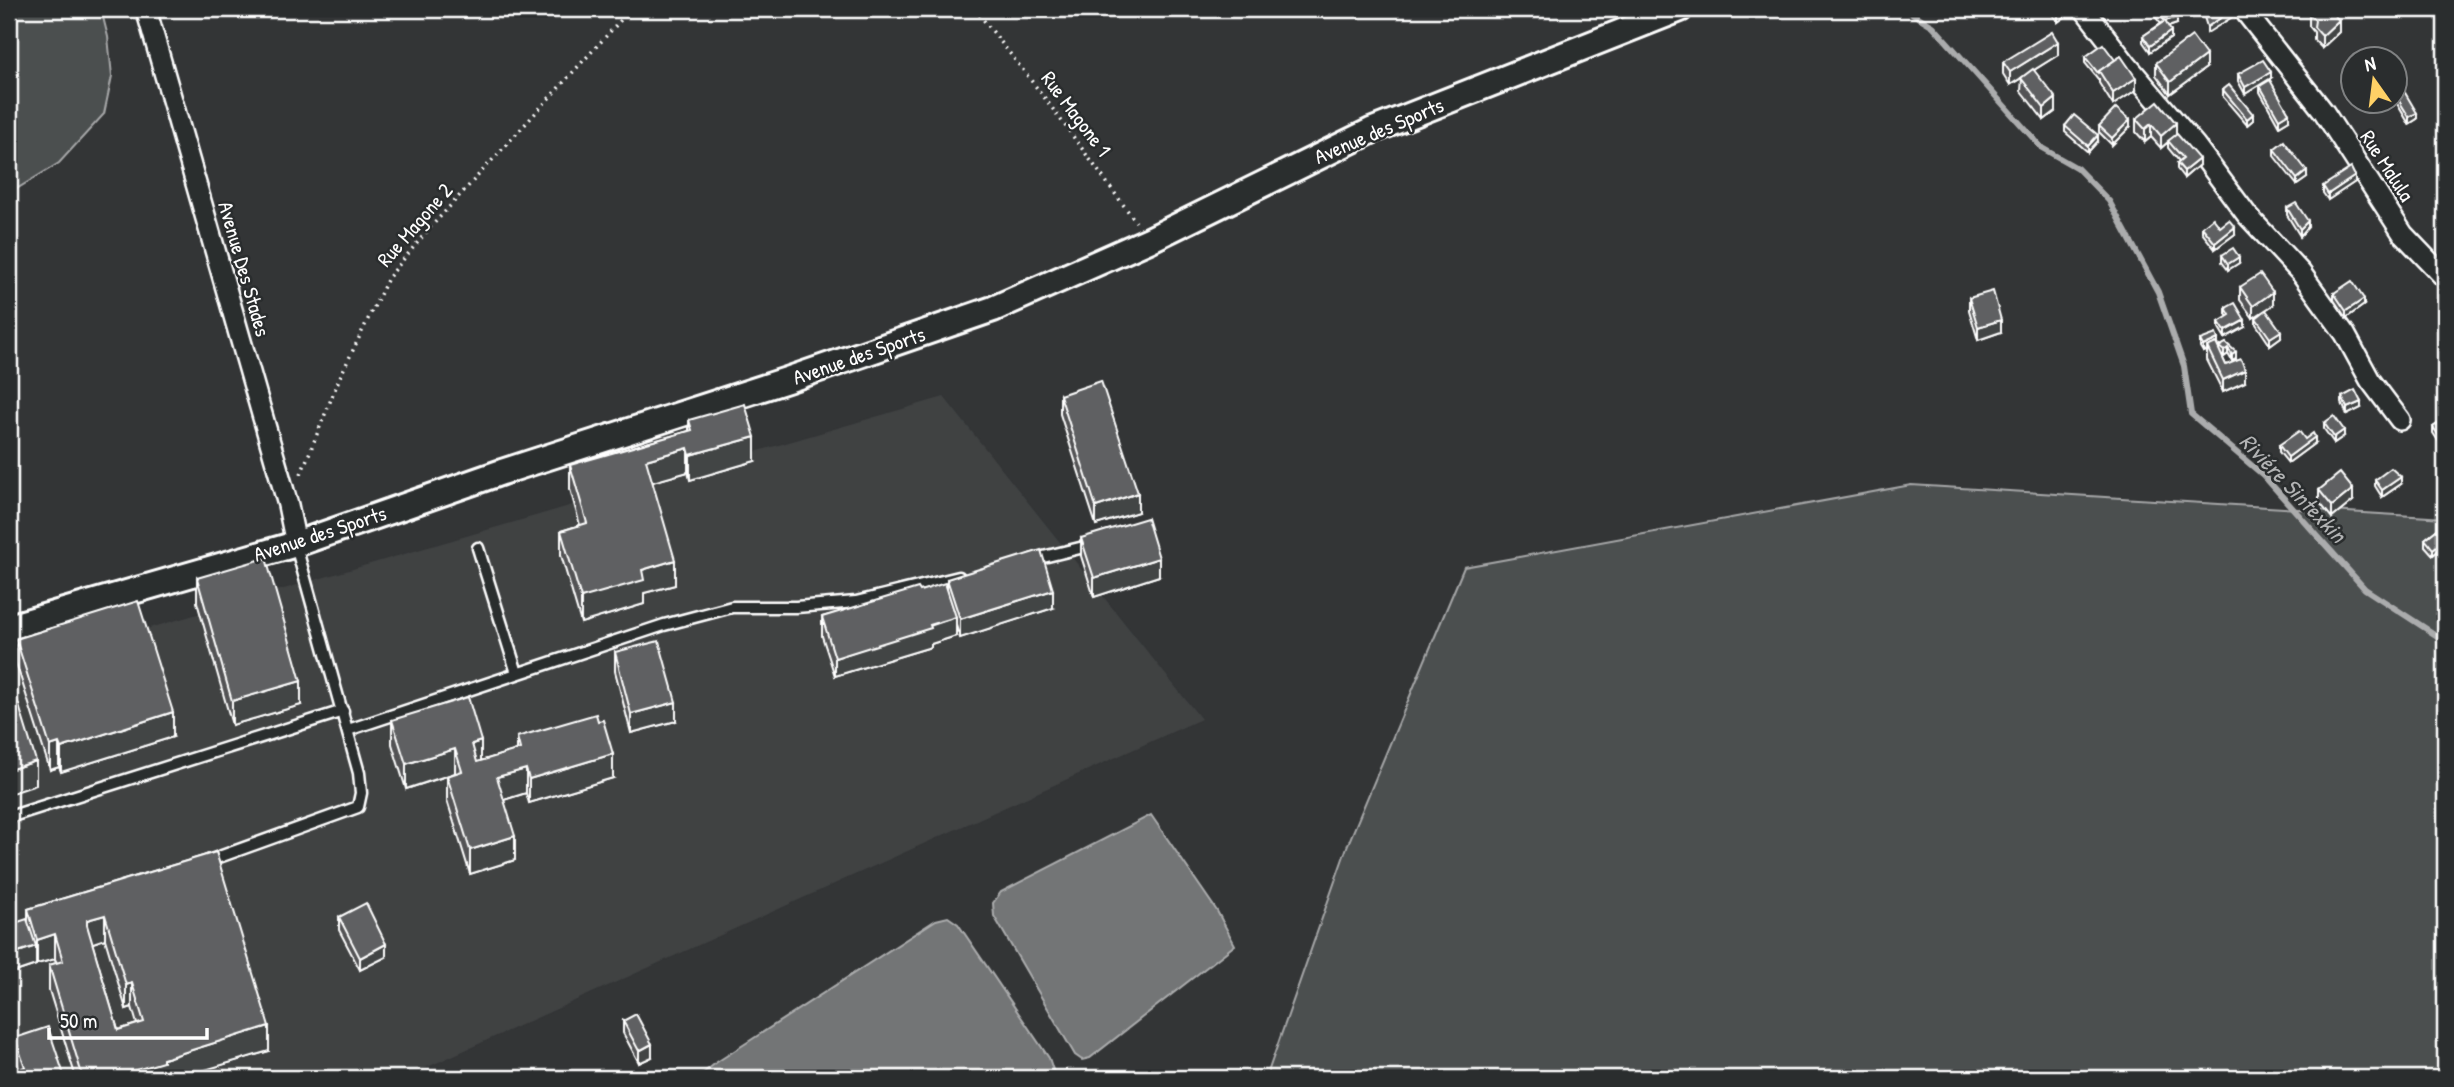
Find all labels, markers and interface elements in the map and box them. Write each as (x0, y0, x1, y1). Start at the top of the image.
north arrow (2338, 46, 2408, 116)
text: N (2362, 50, 2378, 77)
street label: Rue Magone 1 (1035, 65, 1118, 162)
street label: Avenue des Sports (1310, 90, 1448, 171)
street label: Rue Malula (2354, 124, 2421, 207)
street label: Rue Magone 2 (370, 176, 459, 273)
street label: Avenue Des Stades (211, 198, 278, 340)
street label: Avenue des Sports (789, 319, 929, 392)
water label: Riviére Sintexkin (2233, 426, 2355, 550)
street label: Avenue des Sports (250, 498, 390, 569)
scale bar (49, 996, 206, 1040)
text: 50 m (60, 1006, 97, 1035)

